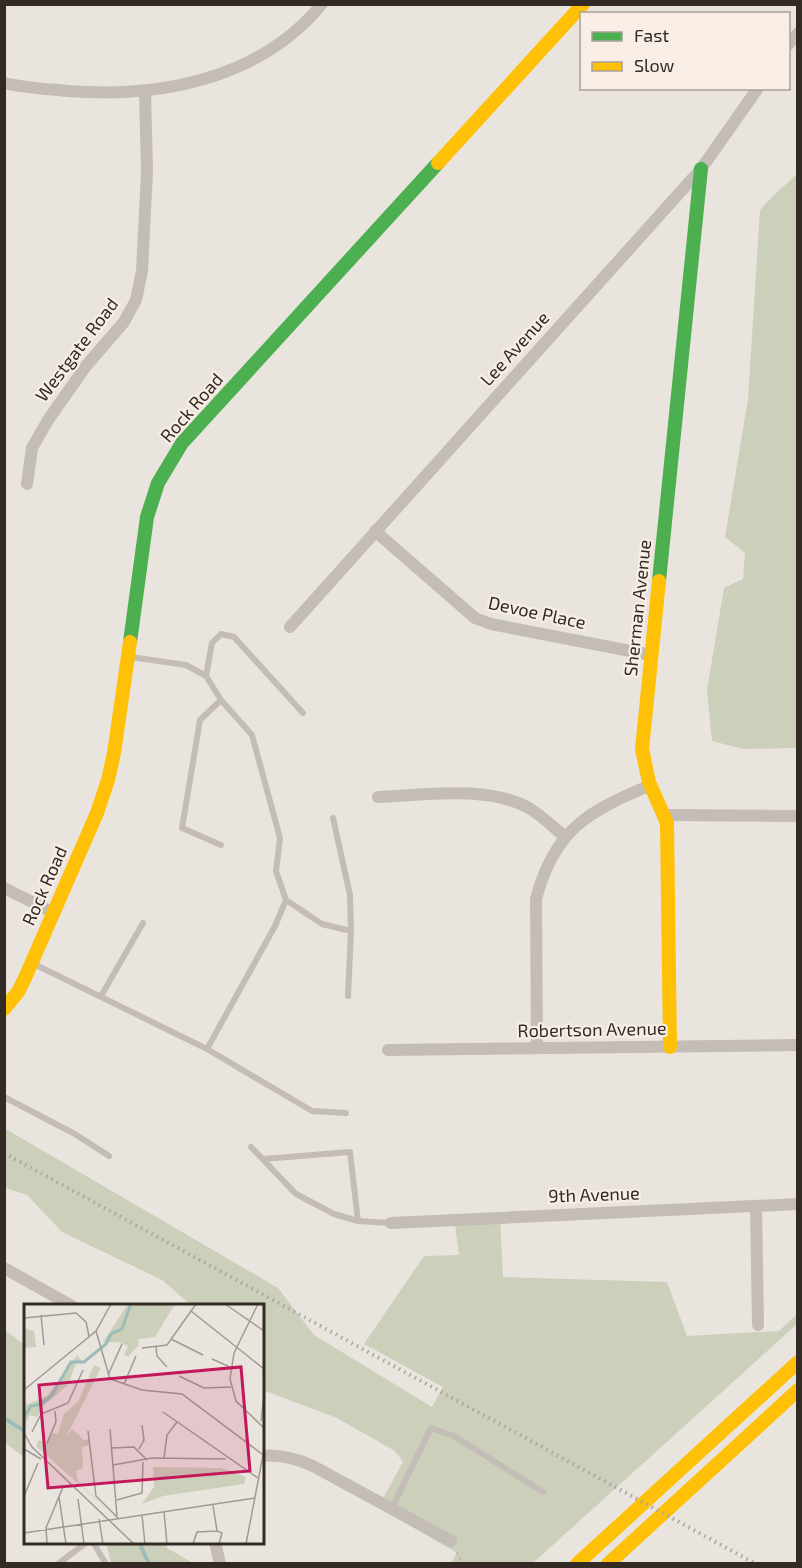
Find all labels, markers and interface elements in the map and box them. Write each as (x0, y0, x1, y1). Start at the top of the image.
legend (580, 12, 790, 90)
text: Fast (634, 24, 669, 46)
text: Slow (634, 54, 675, 76)
street label: Westgate Road (30, 293, 122, 406)
street label: Lee Avenue (475, 307, 553, 390)
street label: Rock Road (155, 368, 227, 446)
street label: Sherman Avenue (619, 538, 655, 677)
street label: Devoe Place (486, 591, 588, 633)
street label: Rock Road (17, 843, 71, 929)
street label: Robertson Avenue (517, 1017, 667, 1041)
street label: 9th Avenue (548, 1181, 640, 1207)
inset map (24, 1304, 264, 1544)

